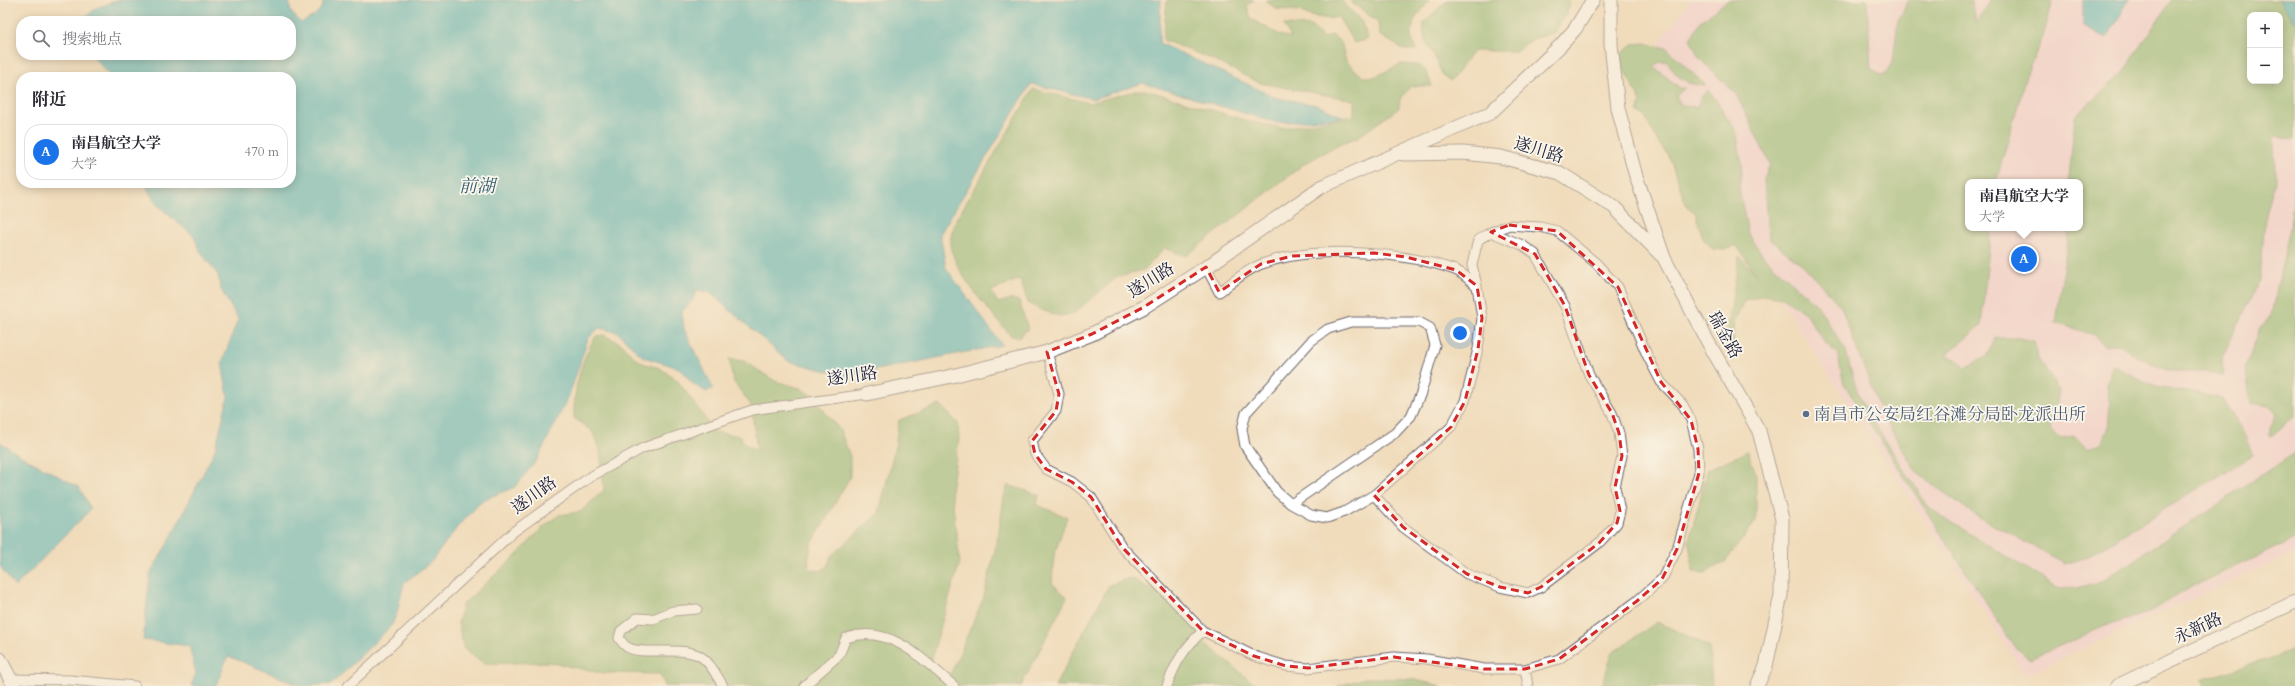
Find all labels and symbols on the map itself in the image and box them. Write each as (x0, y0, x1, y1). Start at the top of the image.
street label: 遂川路 (1511, 132, 1567, 168)
water label: 前湖 (459, 174, 498, 199)
pin: A (2011, 244, 2037, 274)
street label: 遂川路 (1123, 257, 1179, 303)
street label: 瑞金路 (1703, 307, 1747, 363)
your location (1450, 323, 1470, 343)
street label: 遂川路 (825, 361, 879, 391)
place label: 南昌市公安局红谷滩分局卧龙派出所 (1814, 403, 2086, 426)
marker: 南昌市公安局红谷滩分局卧龙派出所 (1801, 409, 1811, 419)
street label: 遂川路 (507, 471, 561, 519)
street label: 永新路 (2170, 607, 2226, 649)

